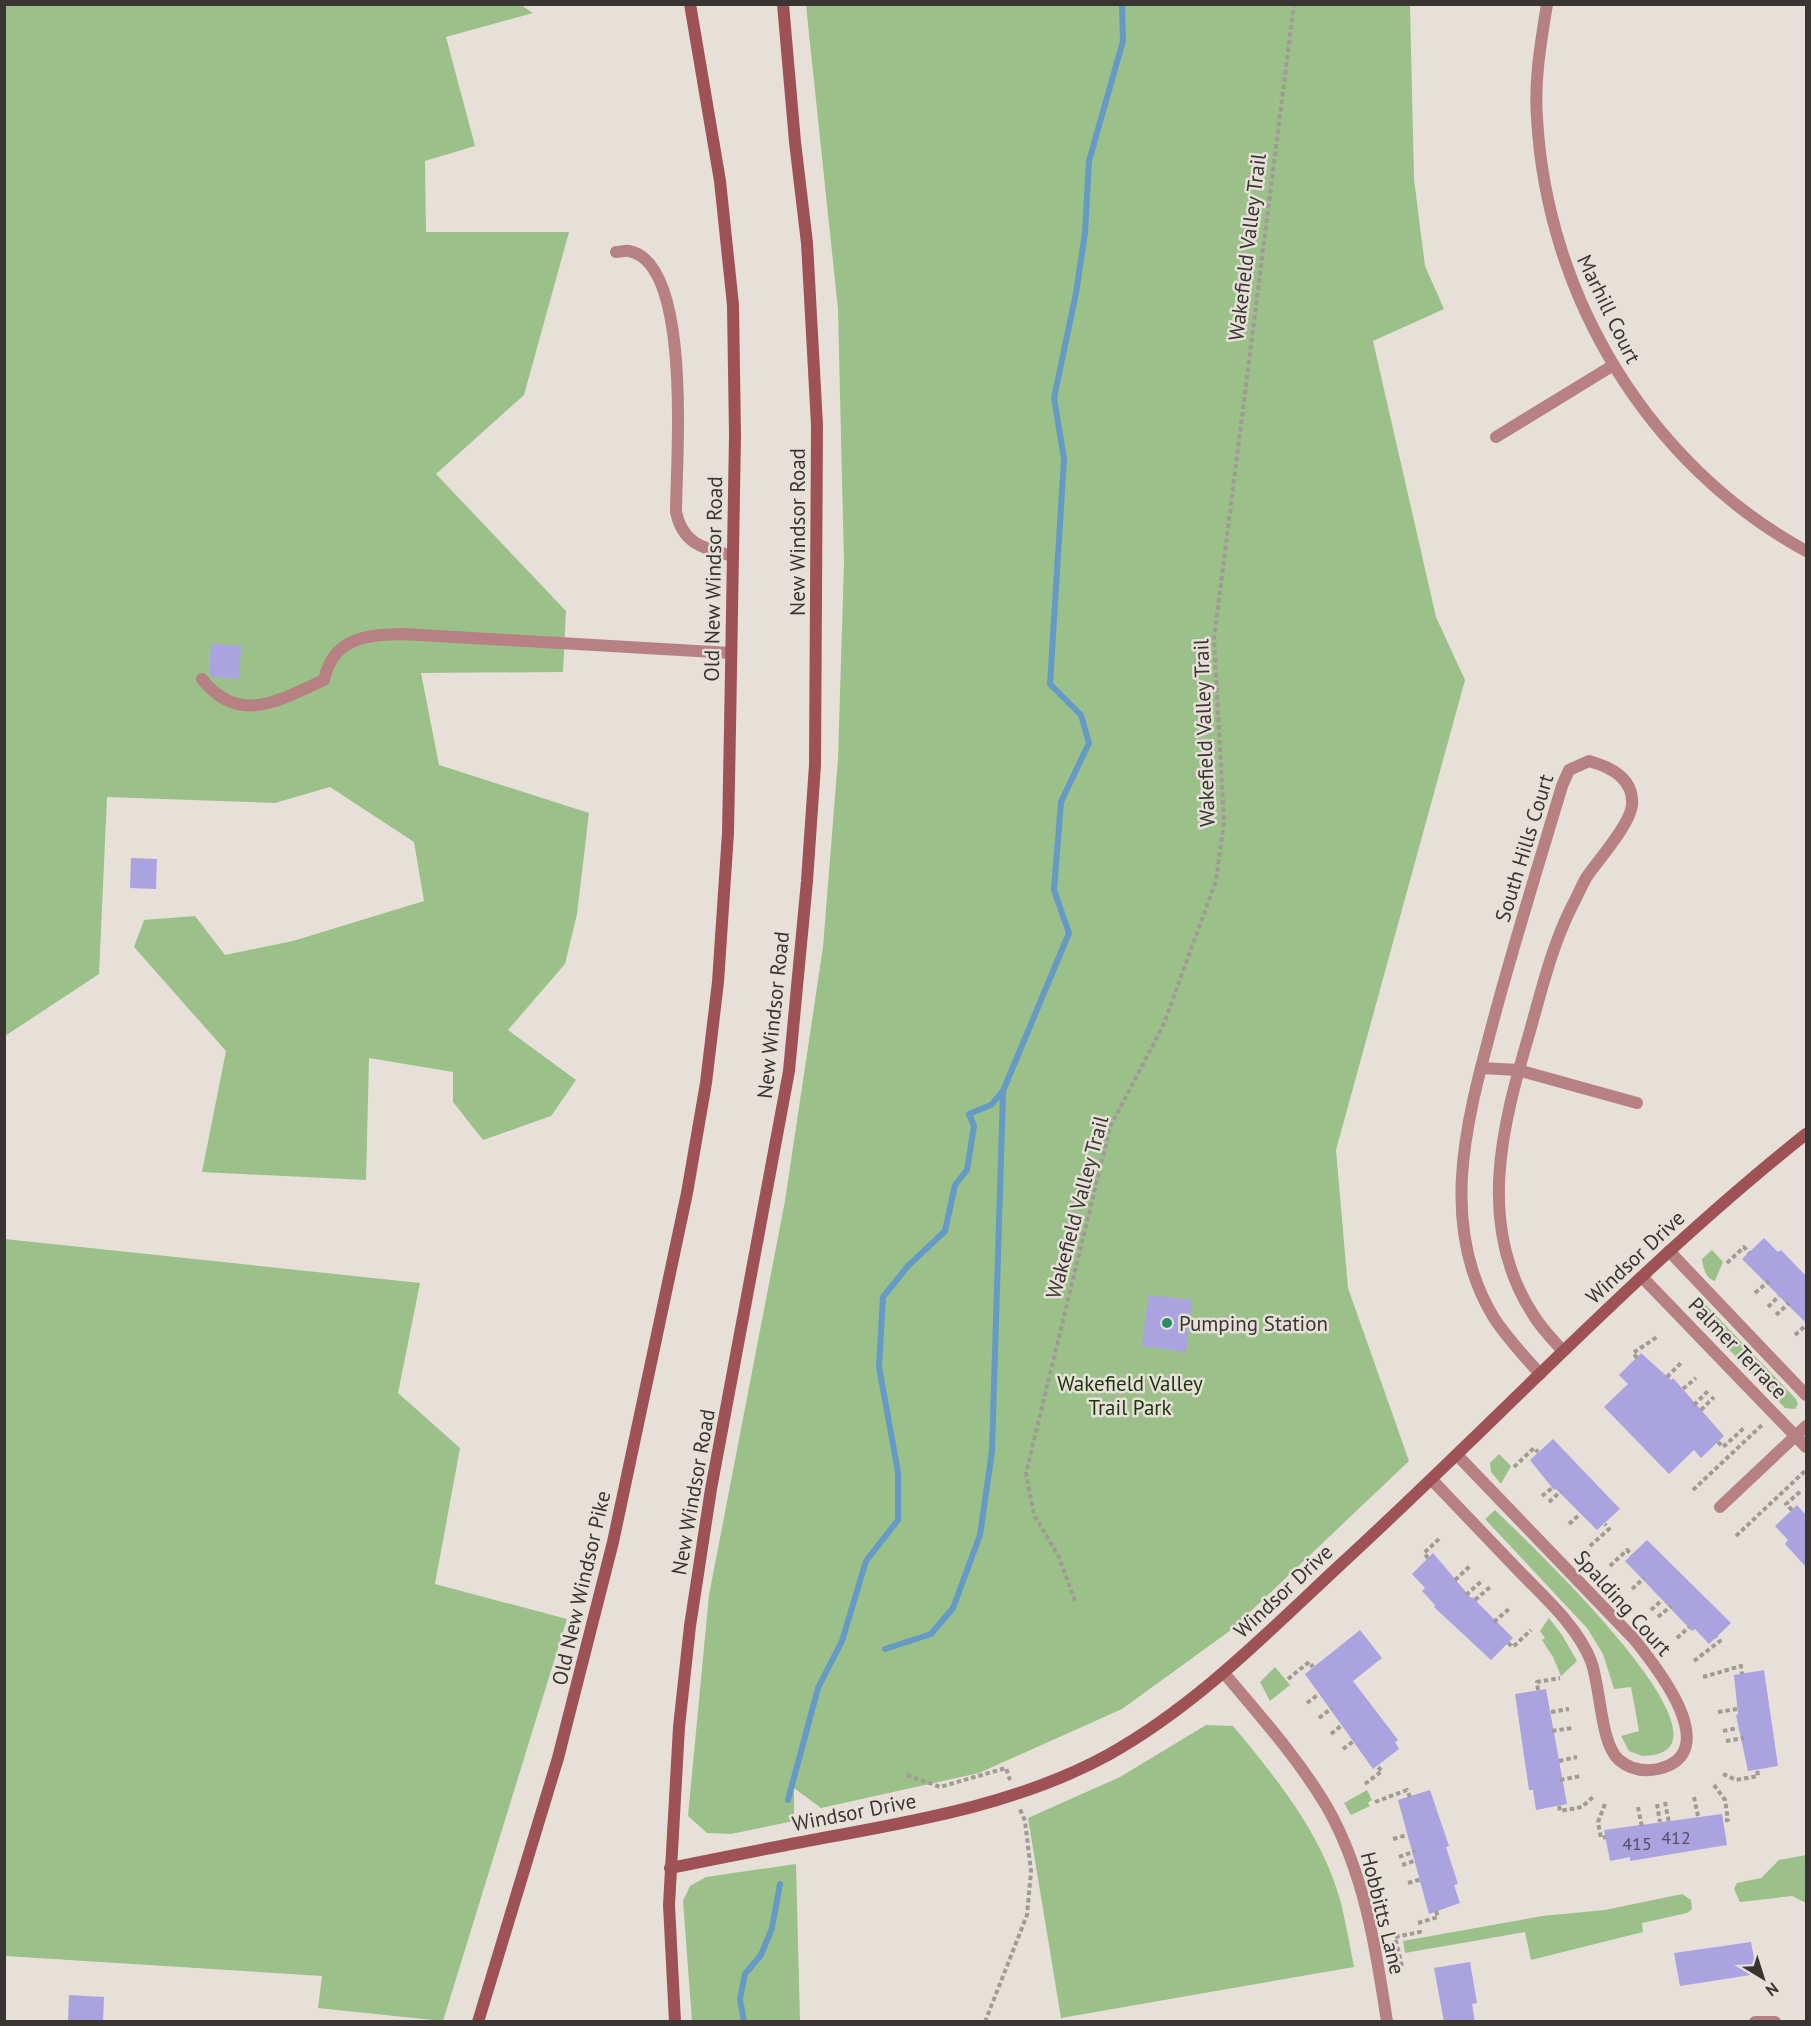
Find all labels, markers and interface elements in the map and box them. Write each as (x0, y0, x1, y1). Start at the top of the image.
street label: Wakefield Valley Trail (1222, 152, 1272, 342)
street label: Marhill Court (1571, 250, 1647, 368)
street label: New Windsor Road (784, 448, 811, 616)
street label: Old New Windsor Road (698, 476, 728, 682)
street label: Wakefield Valley Trail (1187, 638, 1221, 828)
street label: South Hills Court (1489, 771, 1559, 925)
street label: New Windsor Road (751, 930, 795, 1100)
street label: Wakefield Valley Trail (1040, 1113, 1114, 1301)
street label: Windsor Drive (1580, 1204, 1690, 1310)
street label: Palmer Terrace (1683, 1291, 1793, 1405)
place label: Pumping Station (1179, 1310, 1328, 1337)
marker: Pumping Station (1160, 1316, 1174, 1330)
park label: Wakefield Valley Trail Park (1057, 1370, 1203, 1421)
street label: New Windsor Road (665, 1407, 721, 1577)
street label: Old New Windsor Pike (546, 1488, 616, 1688)
street label: Windsor Drive (1228, 1538, 1338, 1644)
street label: Spalding Court (1568, 1545, 1678, 1661)
street label: Windsor Drive (790, 1787, 918, 1837)
house number: 412 (1661, 1826, 1691, 1849)
house number: 415 (1622, 1832, 1652, 1855)
street label: Hobbitts Lane (1355, 1849, 1411, 1977)
north arrow (1733, 1948, 1793, 2008)
text: N (1762, 1979, 1783, 2001)

